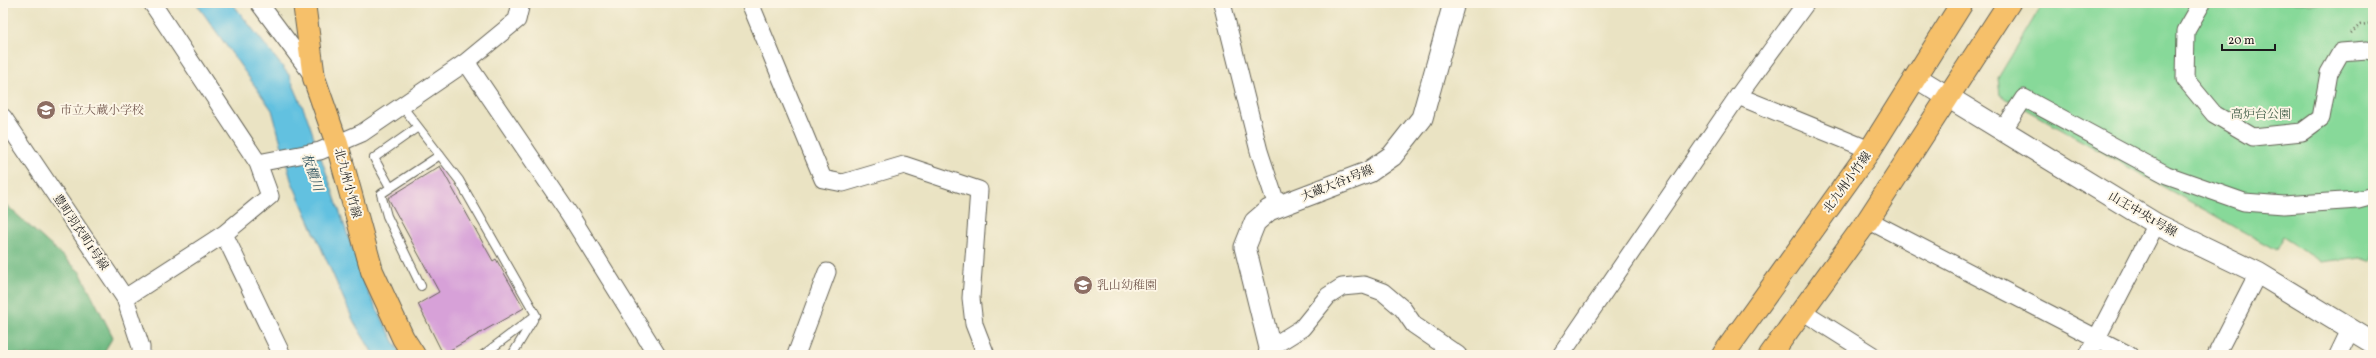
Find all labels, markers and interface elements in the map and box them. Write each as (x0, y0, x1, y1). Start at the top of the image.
scale bar (2222, 26, 2275, 52)
text: 20 m (2228, 33, 2255, 49)
school or university icon: 市立大蔵小学校 (35, 99, 57, 121)
place label: 市立大蔵小学校 (60, 103, 144, 119)
park label: 高炉台公園 (2231, 107, 2291, 123)
street label: 北九州小竹線 (330, 146, 364, 220)
street label: 北九州小竹線 (1820, 149, 1875, 216)
water label: 板櫃川 (296, 151, 327, 196)
street label: 大蔵大谷1号線 (1299, 162, 1376, 206)
street label: 山王中央1号線 (2105, 189, 2180, 241)
street label: 豊町羽衣町1号線 (49, 191, 112, 274)
school or university icon: 乳山幼稚園 (1072, 274, 1094, 296)
place label: 乳山幼稚園 (1097, 278, 1157, 294)

